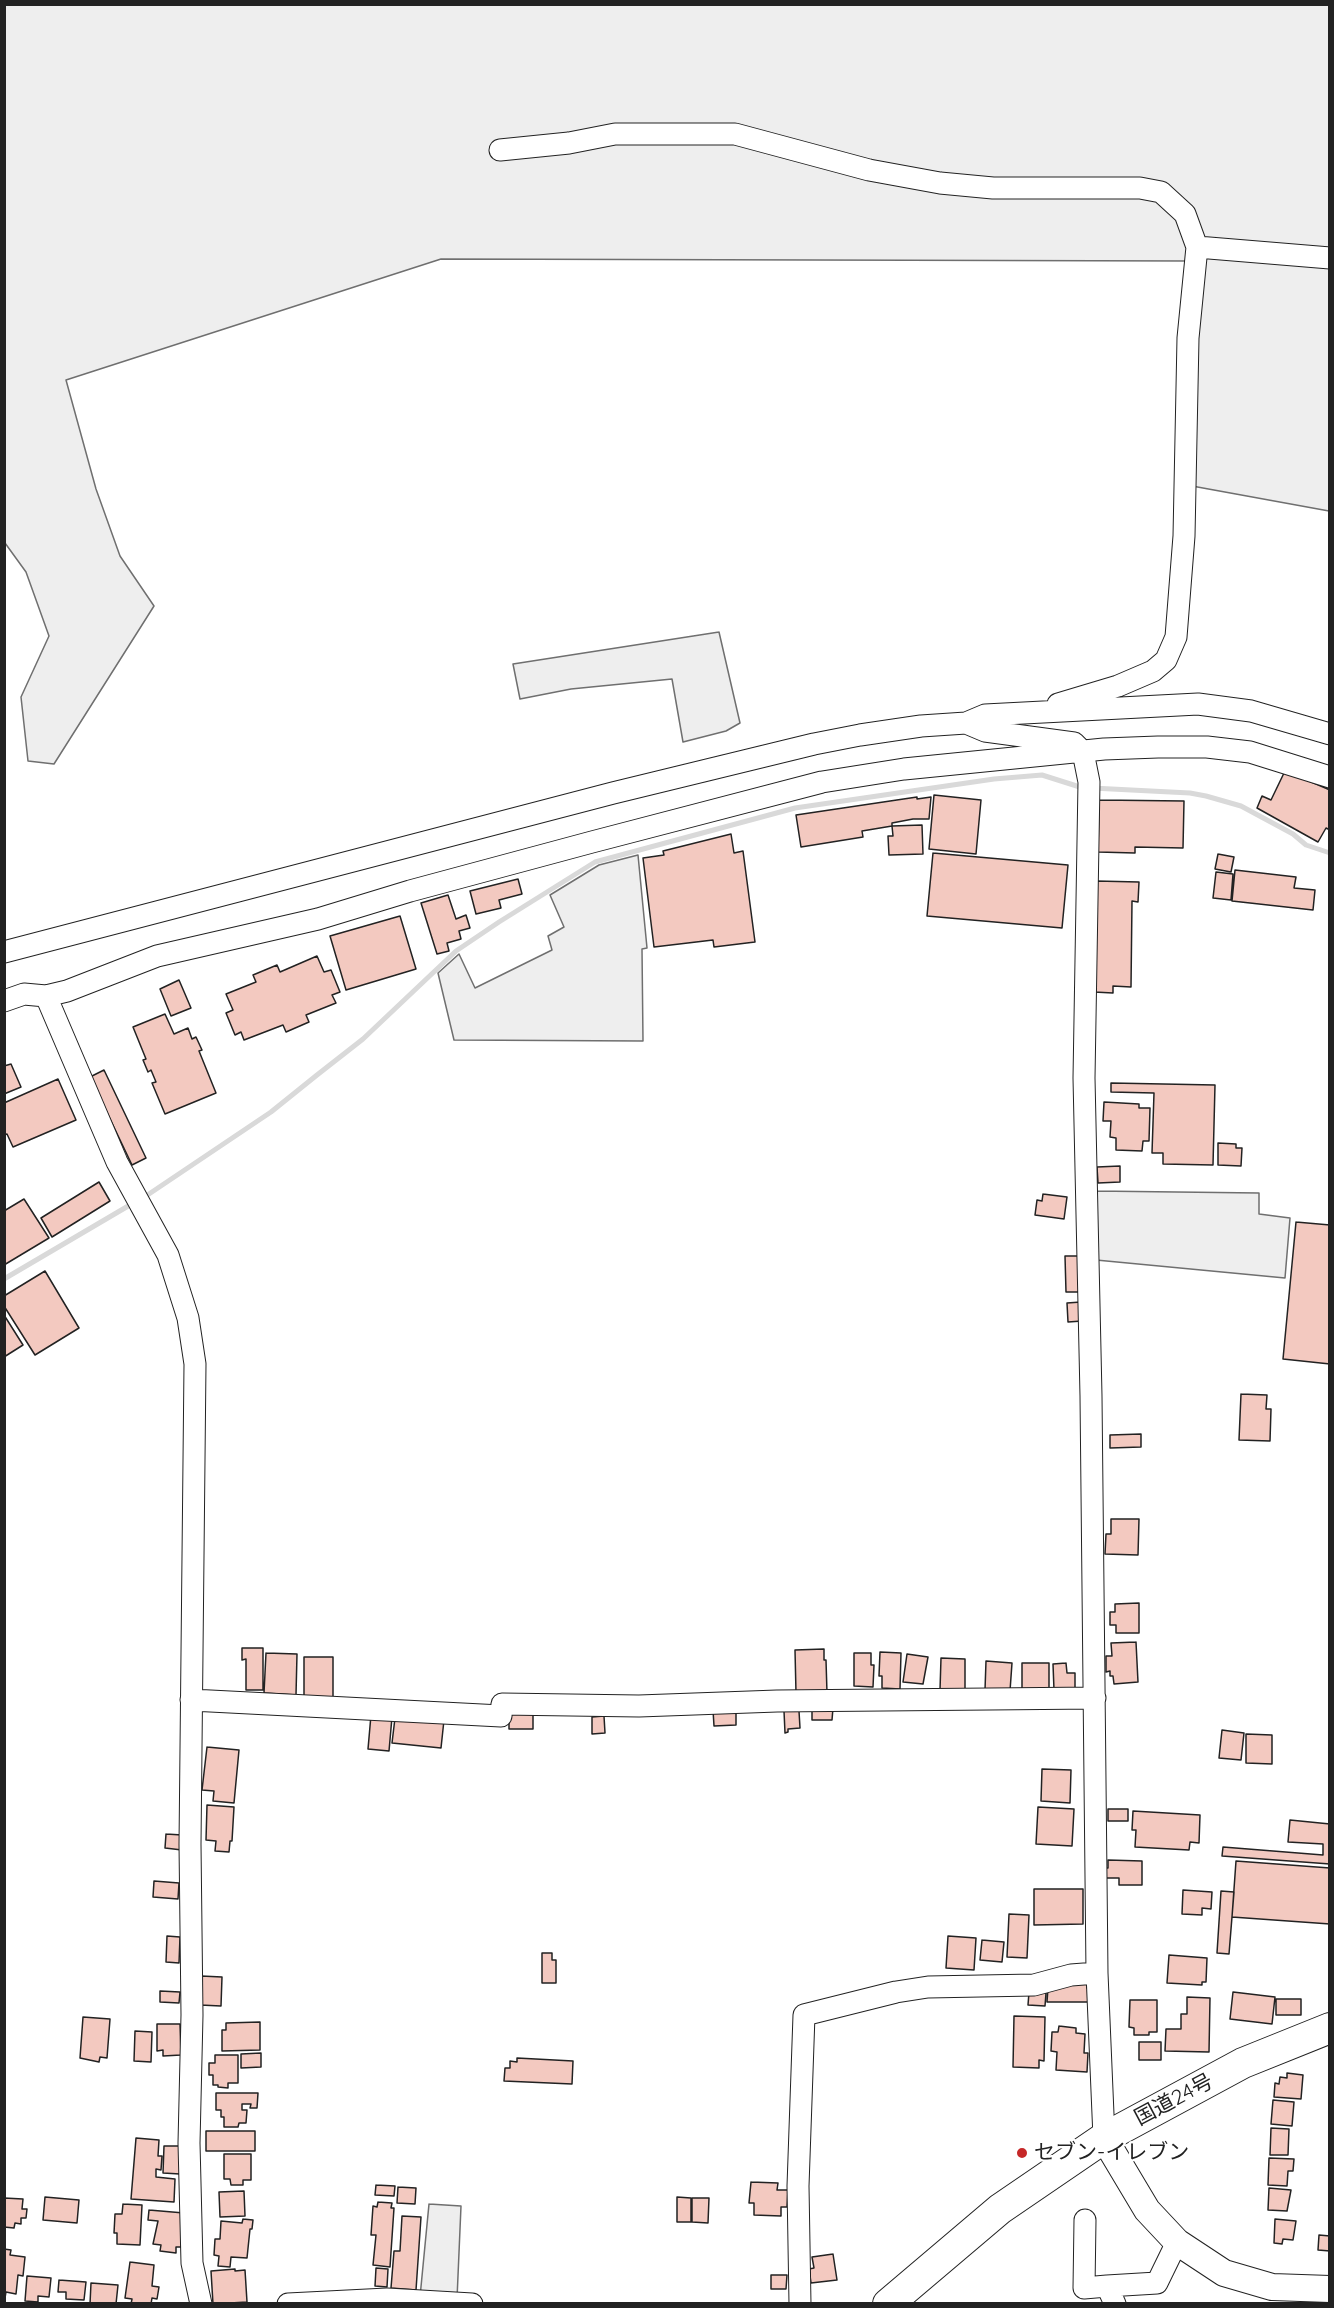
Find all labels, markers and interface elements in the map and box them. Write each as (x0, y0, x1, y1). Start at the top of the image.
street label: 国道24号 (1130, 2069, 1218, 2131)
place label: セブン-イレブン (1034, 2140, 1189, 2166)
marker: セブン-イレブン (1015, 2146, 1029, 2160)

